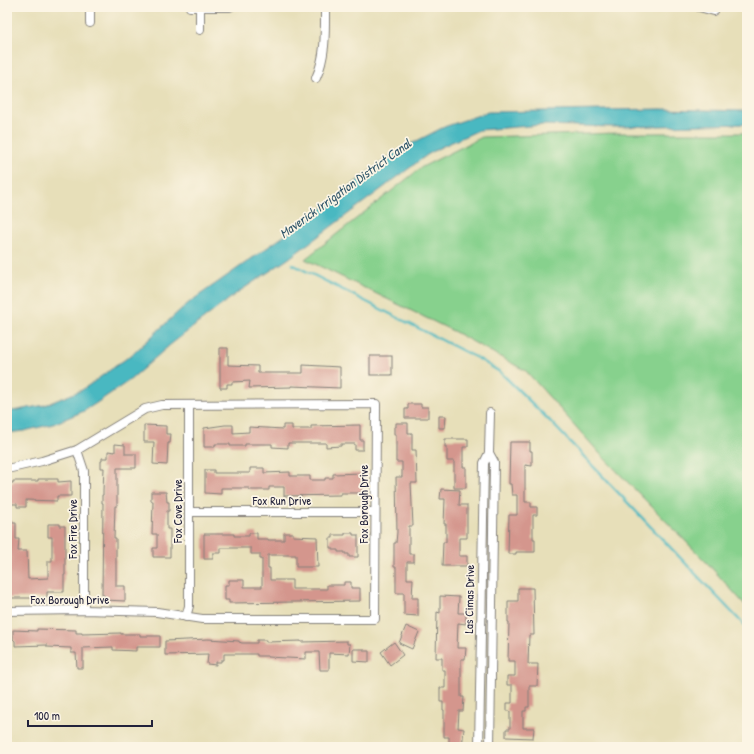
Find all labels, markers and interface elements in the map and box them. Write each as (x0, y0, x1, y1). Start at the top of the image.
water label: Maverick Irrigation District Canal (276, 134, 415, 243)
street label: Fox Borough Drive (355, 465, 372, 544)
street label: Fox Cove Drive (169, 479, 186, 544)
street label: Fox Run Drive (252, 492, 311, 509)
street label: Fox Fire Drive (64, 499, 81, 560)
street label: Las Cimas Drive (460, 564, 478, 633)
street label: Fox Borough Drive (30, 591, 109, 608)
scale bar (28, 702, 152, 728)
text: 100 m (34, 707, 60, 724)

